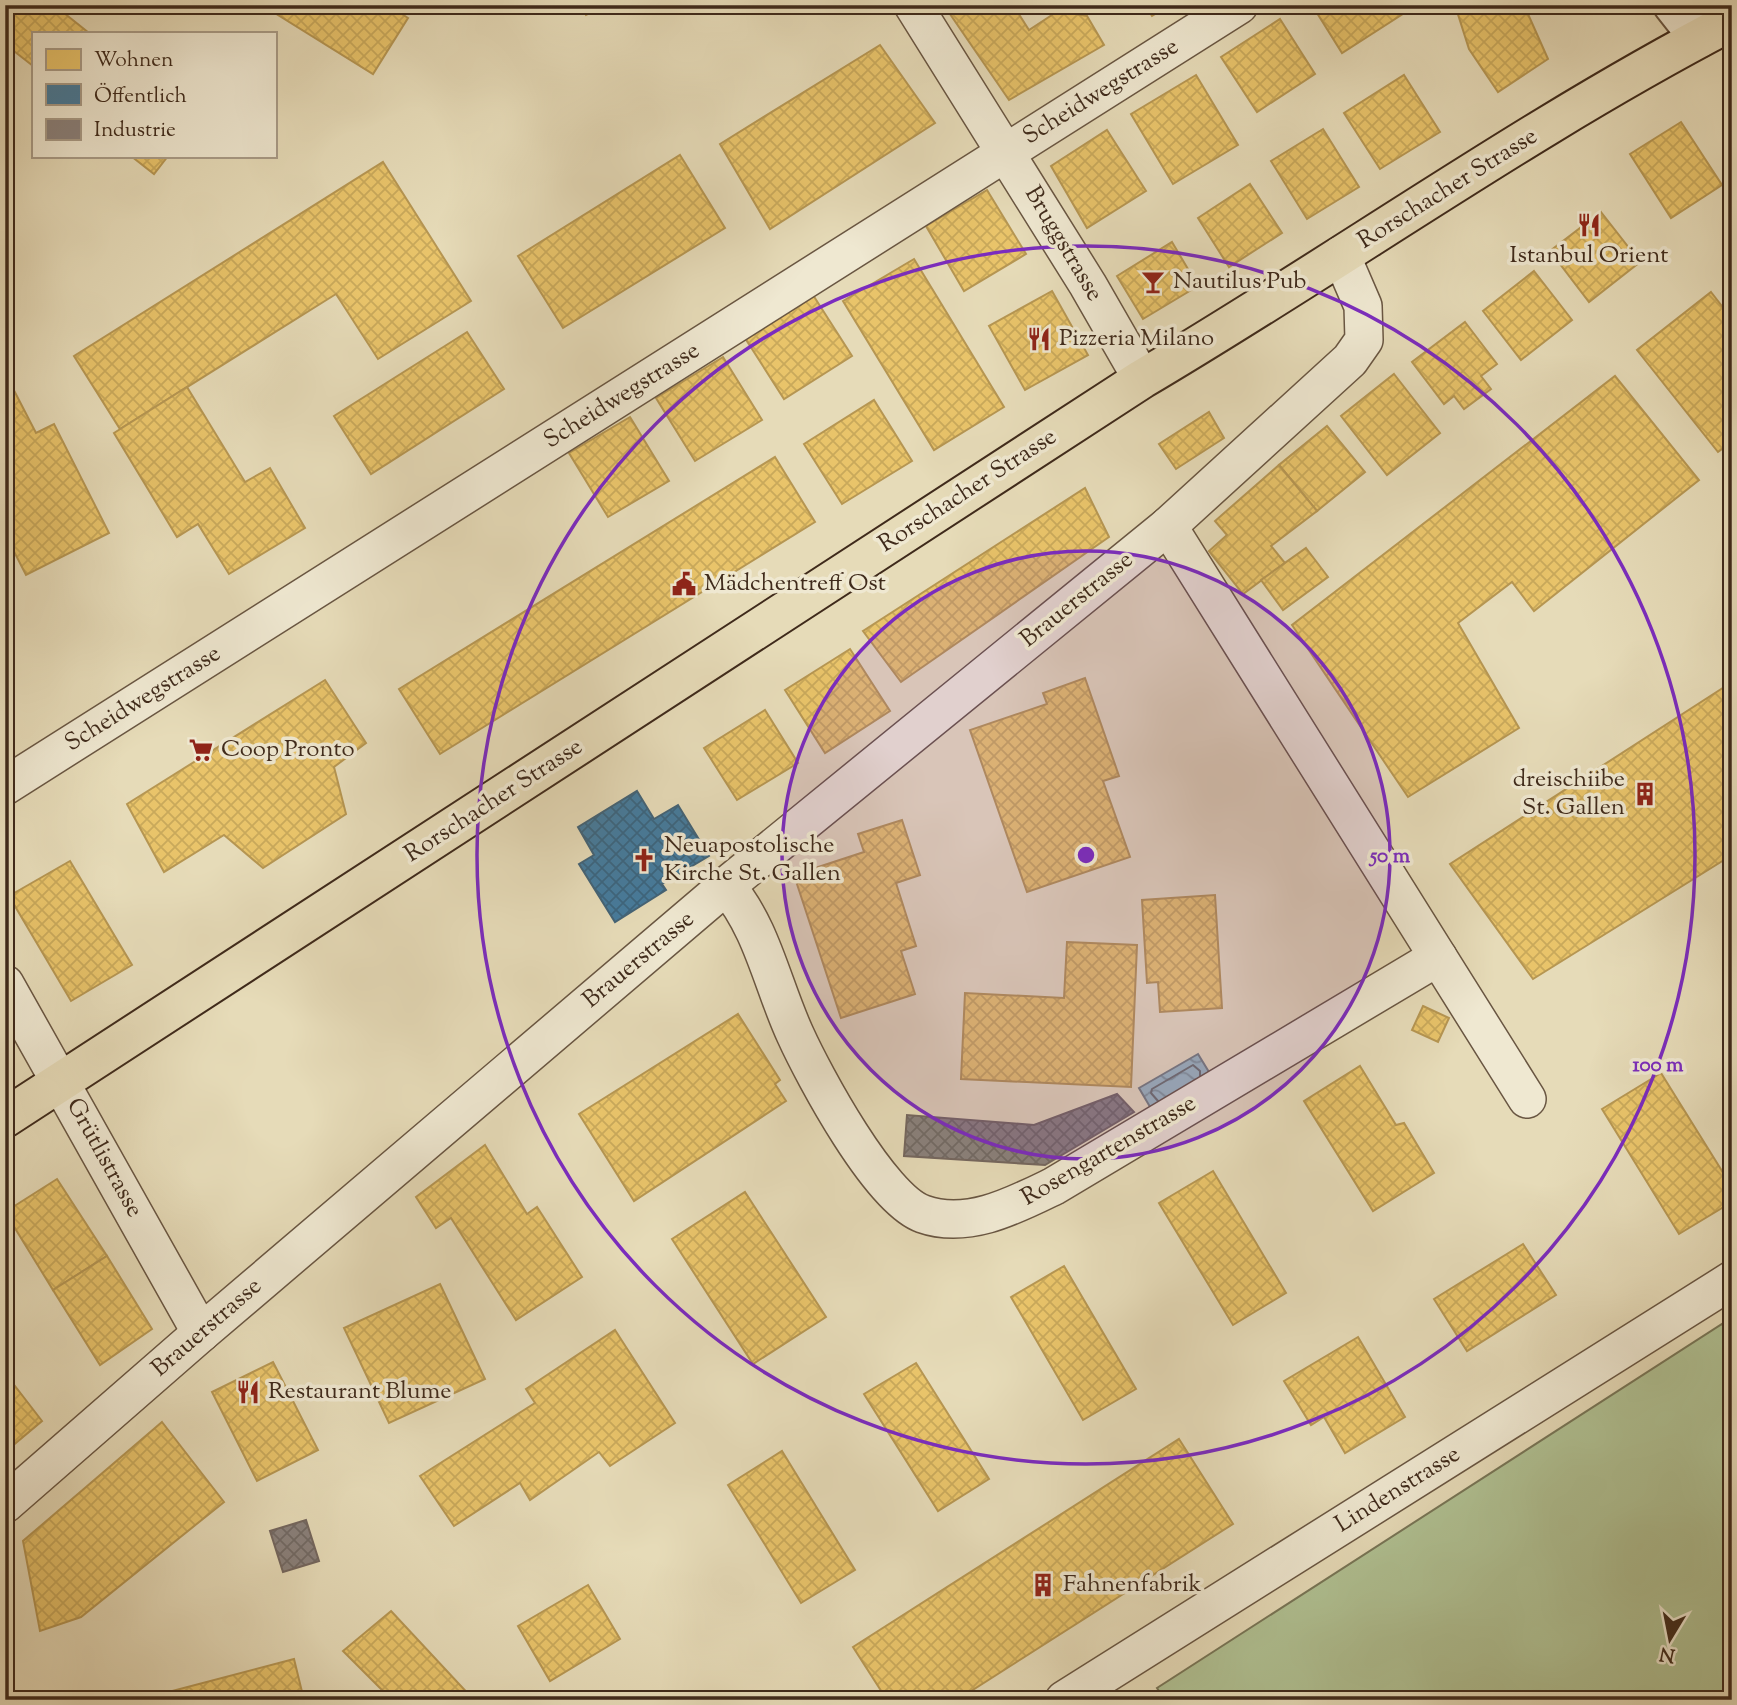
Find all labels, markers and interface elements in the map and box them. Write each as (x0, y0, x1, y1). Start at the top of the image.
street label: Scheidwegstrasse (1017, 30, 1185, 154)
legend (32, 32, 276, 158)
text: Wohnen (94, 46, 173, 76)
text: Öffentlich (94, 82, 187, 112)
text: Industrie (94, 116, 176, 146)
street label: Rorschacher Strasse (1352, 120, 1544, 258)
street label: Bruggstrasse (1015, 180, 1111, 308)
restaurant icon: Istanbul Orient (1575, 211, 1603, 239)
place label: Istanbul Orient (1510, 239, 1668, 273)
place label: Nautilus Pub (1173, 265, 1306, 299)
bar icon: Nautilus Pub (1139, 268, 1167, 296)
place label: Pizzeria Milano (1059, 322, 1214, 356)
restaurant icon: Pizzeria Milano (1025, 325, 1053, 353)
street label: Scheidwegstrasse (538, 334, 706, 458)
street label: Rorschacher Strasse (872, 421, 1064, 561)
street label: Brauerstrasse (1013, 544, 1141, 656)
place label: Mädchentreff Ost (704, 567, 886, 601)
public building icon: Mädchentreff Ost (670, 570, 698, 598)
street label: Scheidwegstrasse (59, 637, 227, 761)
street label: Rorschacher Strasse (398, 731, 590, 871)
place label: Coop Pronto (221, 733, 355, 767)
supermarket icon: Coop Pronto (187, 736, 215, 764)
place label: dreischiibe St. Gallen (1513, 763, 1625, 825)
building icon: dreischiibe St. Gallen (1631, 780, 1659, 808)
place label: Neuapostolische Kirche St. Gallen (664, 829, 841, 891)
text: 50 m (1368, 842, 1411, 872)
centre of rings (1074, 843, 1098, 867)
church icon: Neuapostolische Kirche St. Gallen (630, 846, 658, 874)
street label: Brauerstrasse (576, 903, 702, 1017)
text: 100 m (1633, 1051, 1684, 1081)
street label: Rosengartenstrasse (1015, 1087, 1203, 1215)
street label: Grütlistrasse (57, 1092, 151, 1224)
street label: Brauerstrasse (144, 1270, 270, 1386)
place label: Restaurant Blume (268, 1375, 451, 1409)
restaurant icon: Restaurant Blume (234, 1378, 262, 1406)
street label: Lindenstrasse (1329, 1438, 1467, 1542)
place label: Fahnenfabrik (1063, 1568, 1202, 1602)
building icon: Fahnenfabrik (1029, 1571, 1057, 1599)
north arrow (1636, 1604, 1706, 1674)
text: N (1658, 1639, 1677, 1668)

